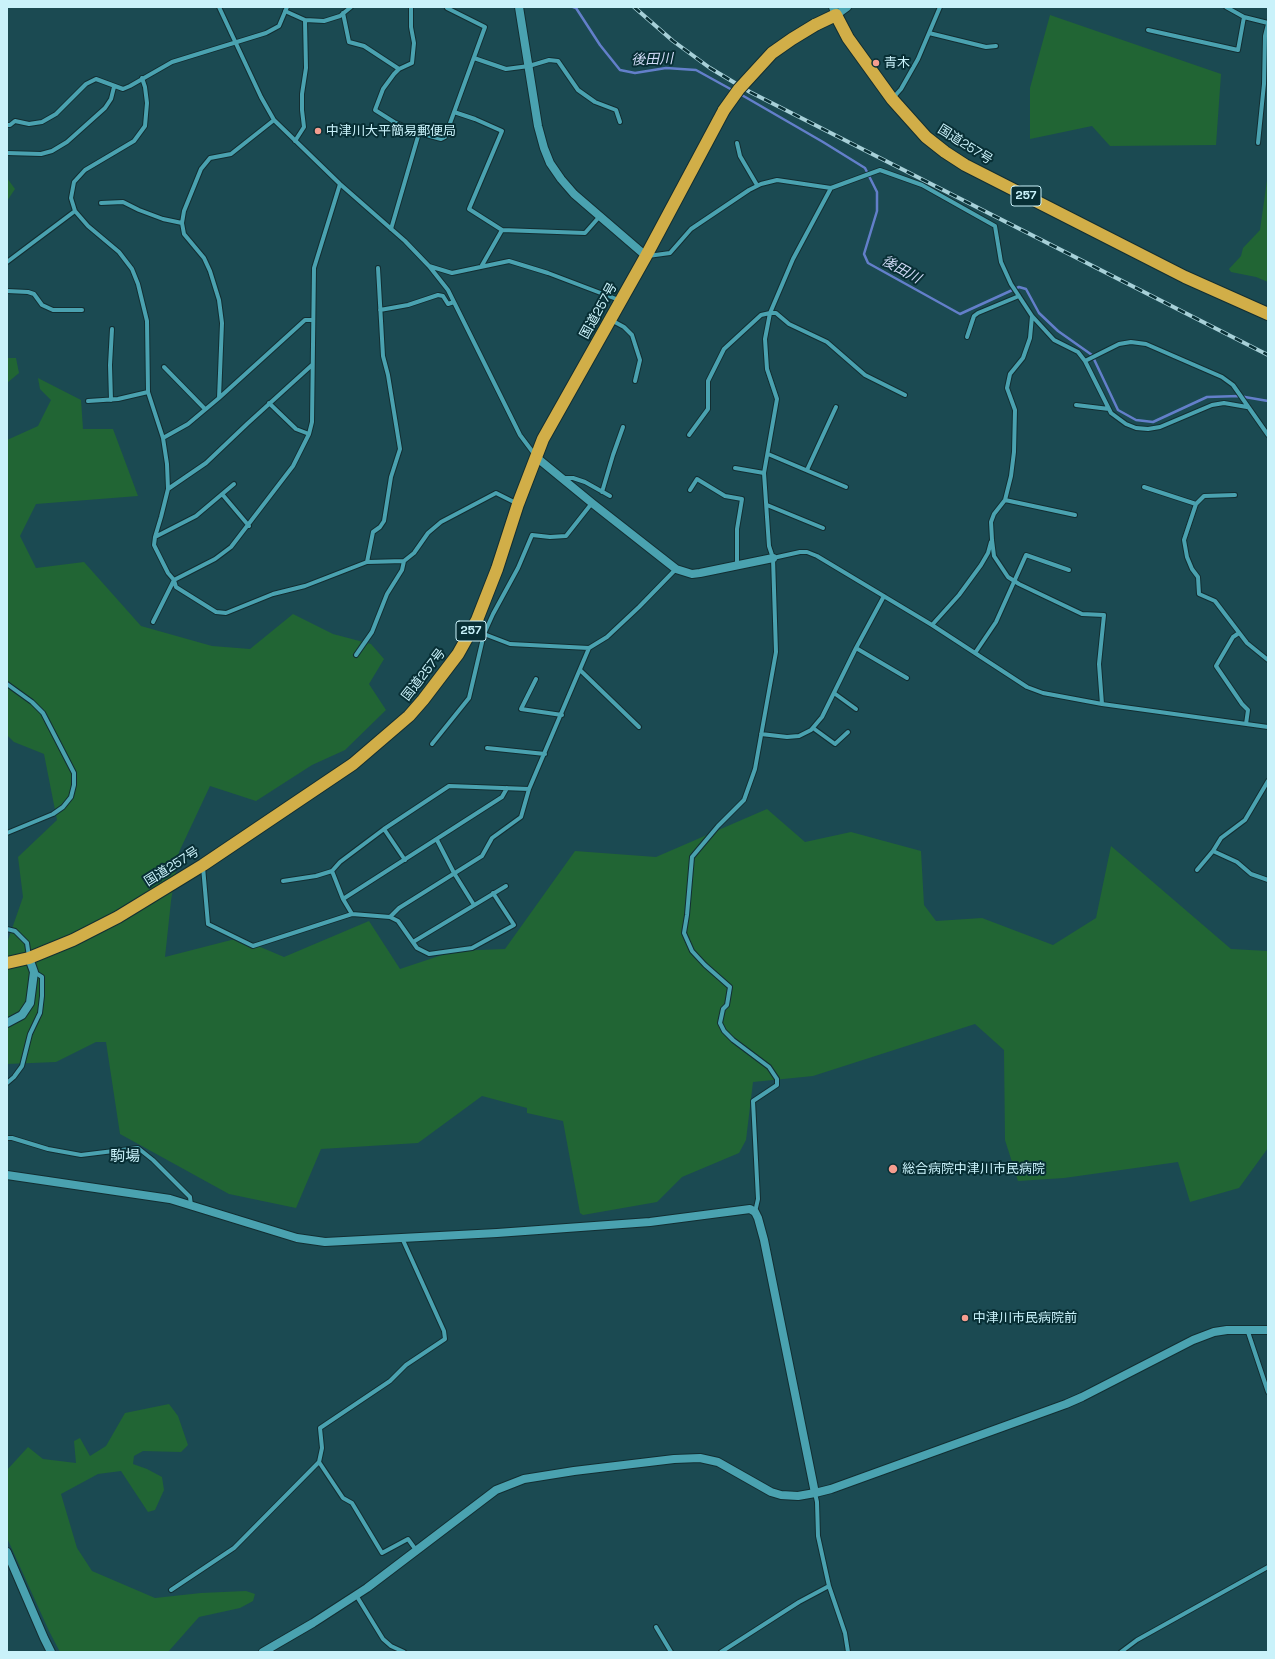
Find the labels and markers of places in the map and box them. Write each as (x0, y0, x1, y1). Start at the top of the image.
place label: 青木 (884, 55, 910, 71)
marker: 青木 (871, 58, 881, 68)
place label: 中津川大平簡易郵便局 (326, 123, 456, 139)
marker: 中津川大平簡易郵便局 (313, 126, 323, 136)
place label: 総合病院中津川市民病院 (902, 1161, 1045, 1177)
marker: 総合病院中津川市民病院 (887, 1163, 899, 1175)
place label: 中津川市民病院前 (973, 1310, 1077, 1326)
marker: 中津川市民病院前 (960, 1313, 970, 1323)

